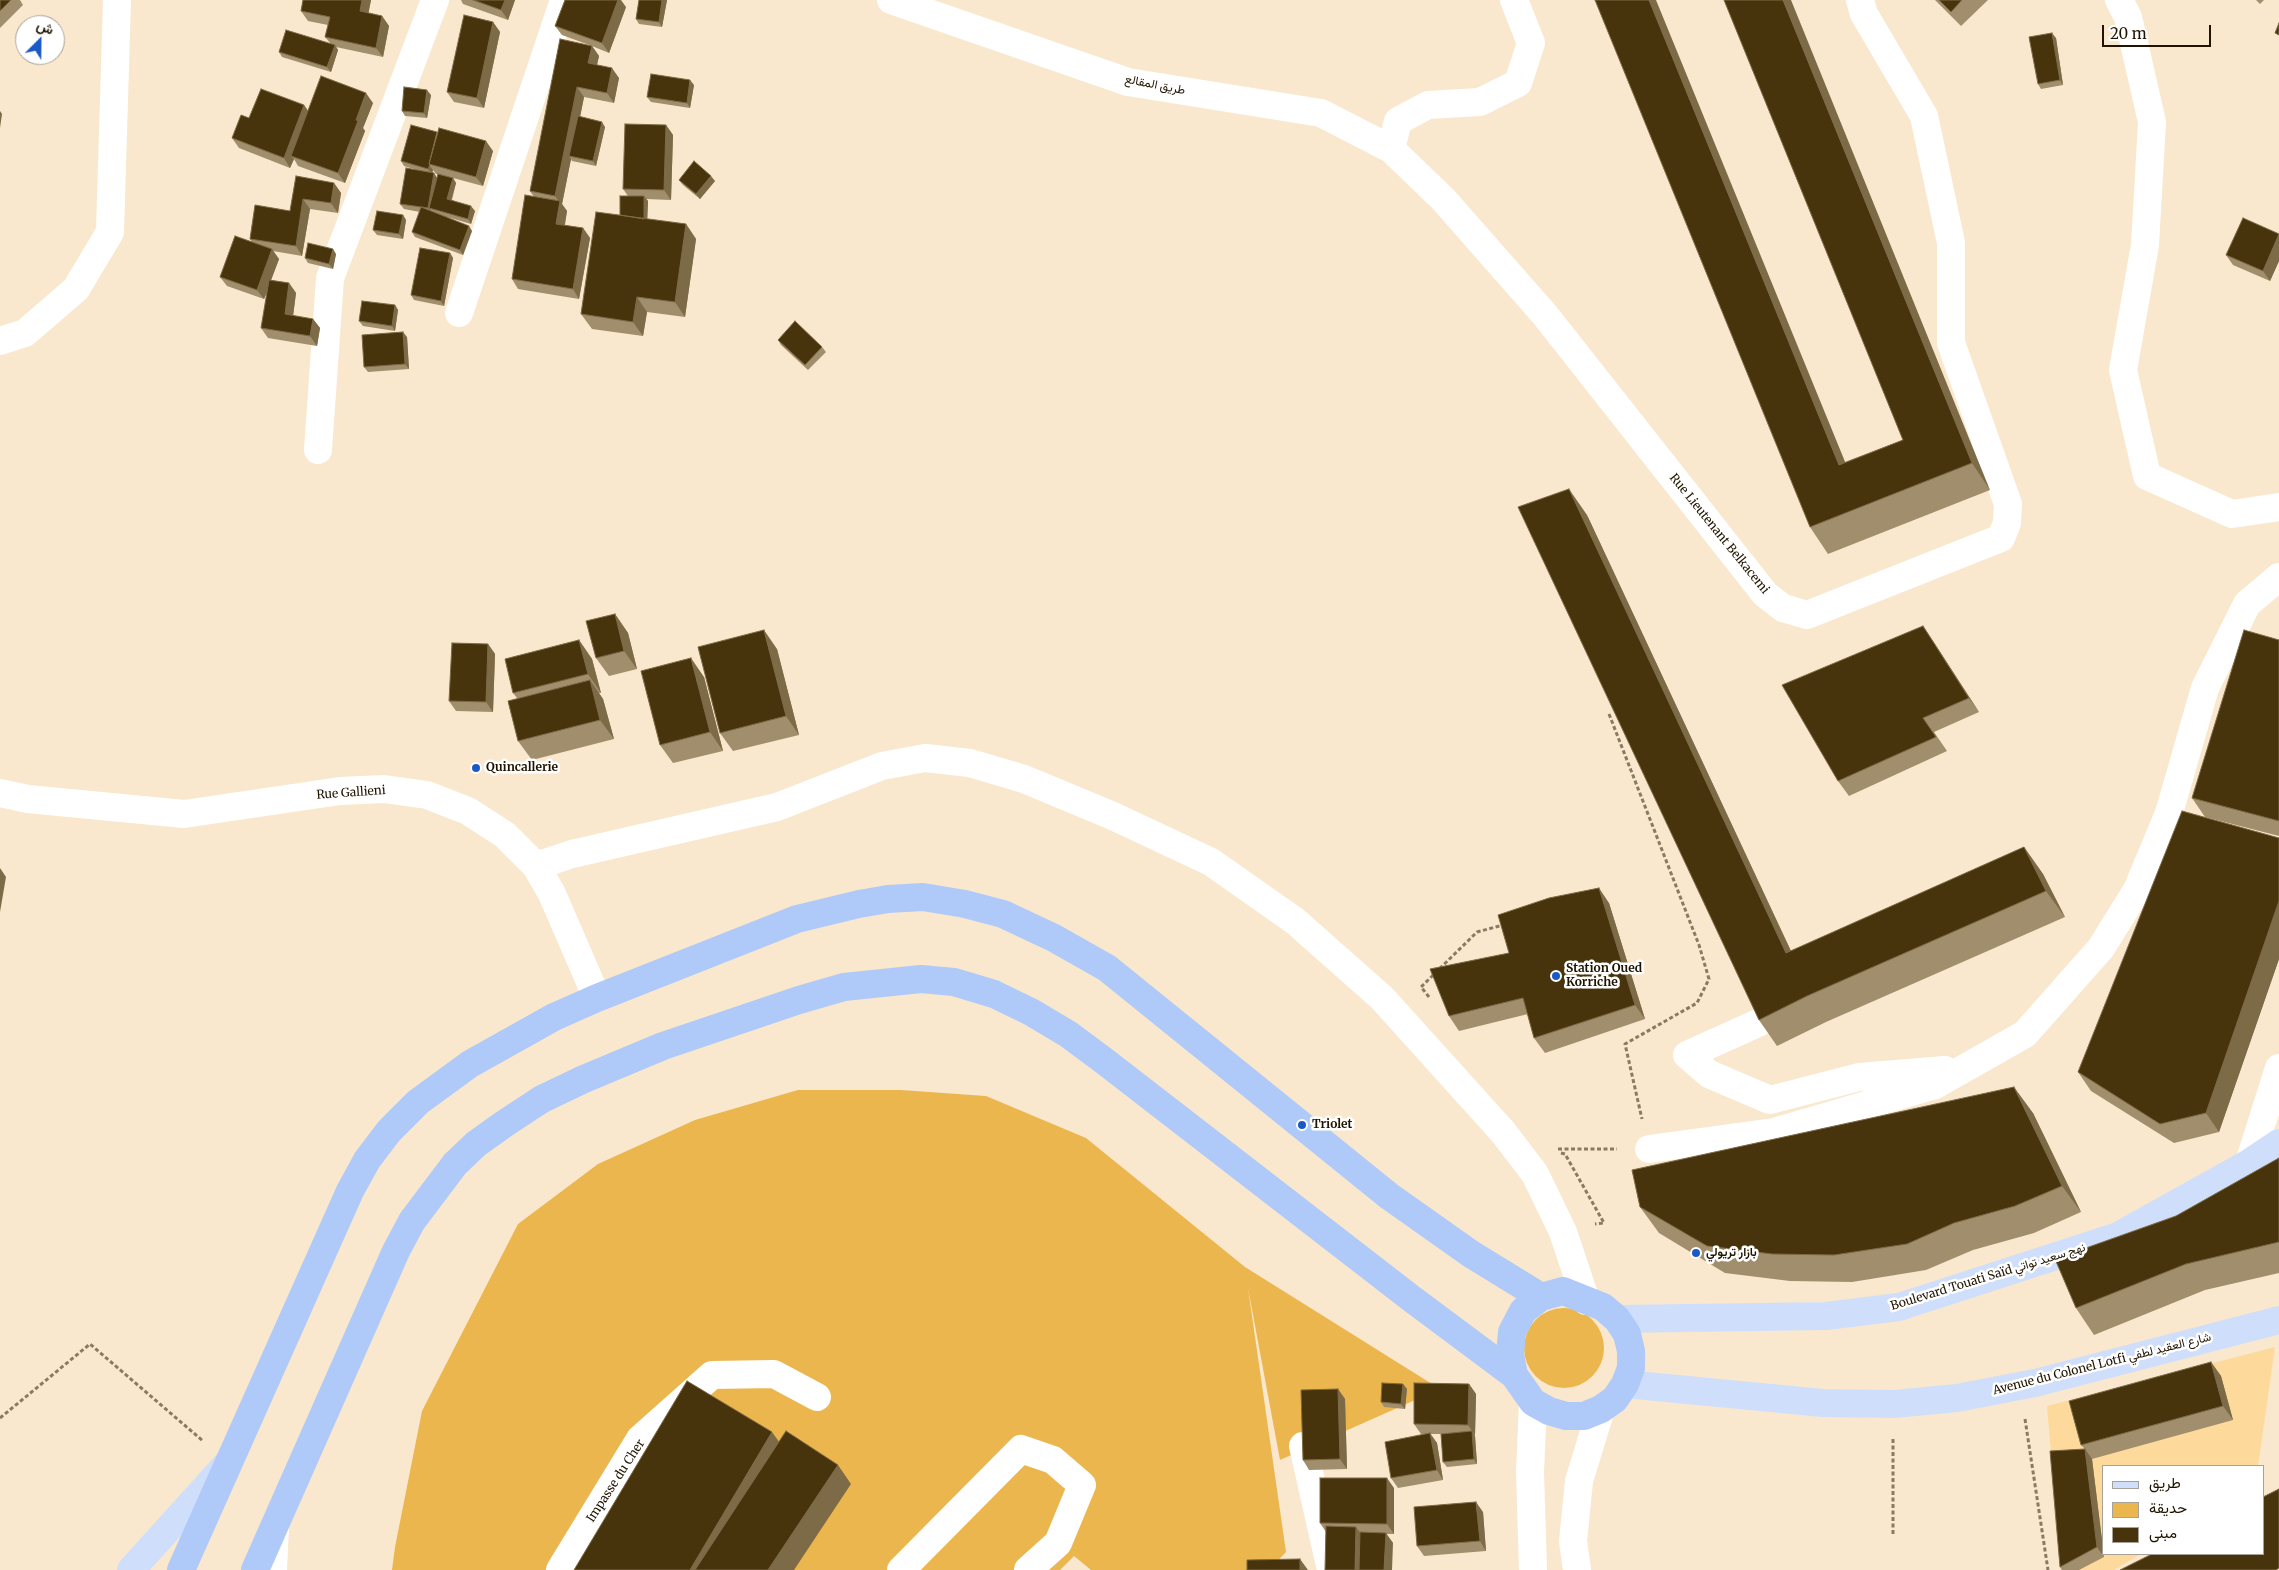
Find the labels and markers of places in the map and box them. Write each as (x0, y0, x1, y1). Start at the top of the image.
place label: Quincallerie (486, 761, 558, 775)
marker: Quincallerie (470, 762, 482, 774)
place label: Station Oued Korriche (1566, 962, 1642, 990)
marker: Station Oued Korriche (1550, 970, 1562, 982)
place label: Triolet (1312, 1118, 1352, 1132)
marker: Triolet (1296, 1119, 1308, 1131)
place label: بازار تريولي (1706, 1246, 1757, 1260)
marker: بازار تريولي (1690, 1247, 1702, 1259)

